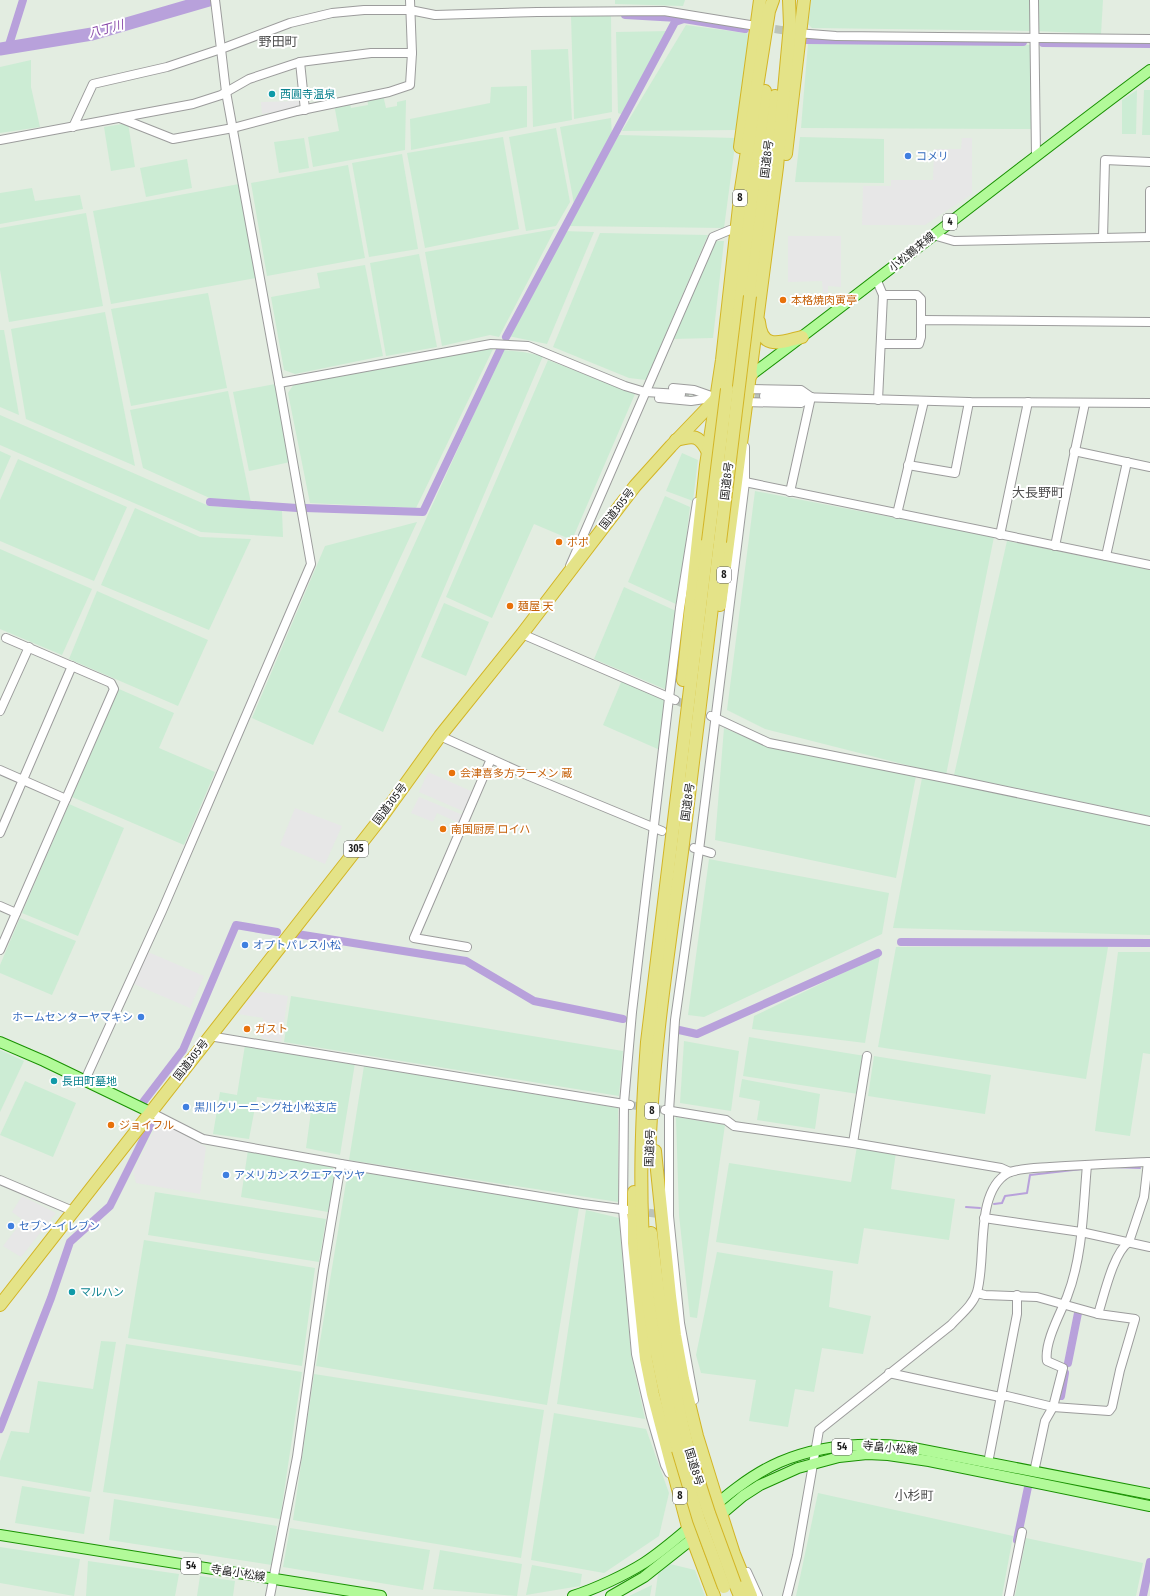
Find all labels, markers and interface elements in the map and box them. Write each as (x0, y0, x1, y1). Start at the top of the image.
water label: 八丁川 (87, 17, 127, 40)
district label: 野田町 (258, 34, 298, 49)
place label: 西圓寺温泉 (280, 88, 336, 101)
marker: 西圓寺温泉 (267, 89, 277, 99)
street label: 国道8号 (758, 139, 776, 179)
place label: コメリ (916, 150, 949, 163)
marker: コメリ (903, 151, 913, 161)
road number: 8 (733, 190, 747, 206)
road number: 4 (943, 214, 957, 230)
street label: 小松鶴来線 (887, 230, 937, 274)
place label: 本格焼肉寅亭 (791, 294, 857, 307)
marker: 本格焼肉寅亭 (778, 295, 788, 305)
street label: 国道8号 (718, 461, 736, 501)
district label: 大長野町 (1012, 485, 1064, 500)
street label: 国道305号 (597, 486, 637, 532)
place label: ポポ (567, 536, 589, 549)
marker: ポポ (554, 537, 564, 547)
road number: 8 (717, 567, 731, 583)
place label: 麺屋 天 (518, 600, 554, 613)
marker: 麺屋 天 (505, 601, 515, 611)
place label: 会津喜多方ラーメン 蔵 (460, 767, 572, 780)
marker: 会津喜多方ラーメン 蔵 (447, 768, 457, 778)
street label: 国道305号 (370, 781, 410, 827)
street label: 国道8号 (679, 782, 697, 822)
place label: 南国厨房 ロイハ (451, 823, 530, 836)
marker: 南国厨房 ロイハ (438, 824, 448, 834)
road number: 305 (344, 841, 368, 857)
place label: オプトパレス小松 (253, 939, 341, 952)
marker: オプトパレス小松 (240, 940, 250, 950)
place label: ホームセンターヤマキシ (12, 1011, 133, 1024)
marker: ホームセンターヤマキシ (136, 1012, 146, 1022)
place label: ガスト (255, 1023, 288, 1036)
marker: ガスト (242, 1024, 252, 1034)
street label: 国道305号 (171, 1037, 211, 1083)
place label: 長田町墓地 (62, 1075, 117, 1088)
marker: 長田町墓地 (49, 1076, 59, 1086)
place label: 黒川クリーニング社小松支店 (194, 1101, 337, 1114)
marker: 黒川クリーニング社小松支店 (181, 1102, 191, 1112)
road number: 8 (645, 1103, 659, 1119)
place label: ジョイフル (119, 1119, 174, 1132)
marker: ジョイフル (106, 1120, 116, 1130)
street label: 国道8号 (643, 1129, 657, 1167)
place label: アメリカンスクエアマツヤ (234, 1169, 365, 1182)
marker: アメリカンスクエアマツヤ (221, 1170, 231, 1180)
place label: セブン-イレブン (19, 1220, 100, 1233)
marker: セブン-イレブン (6, 1221, 16, 1231)
place label: マルハン (80, 1286, 124, 1299)
marker: マルハン (67, 1287, 77, 1297)
road number: 54 (832, 1439, 852, 1455)
street label: 寺畠小松線 (862, 1439, 918, 1457)
street label: 国道8号 (682, 1447, 706, 1487)
road number: 8 (673, 1488, 687, 1504)
district label: 小杉町 (894, 1488, 934, 1503)
road number: 54 (181, 1558, 201, 1574)
street label: 寺畠小松線 (210, 1562, 266, 1584)

